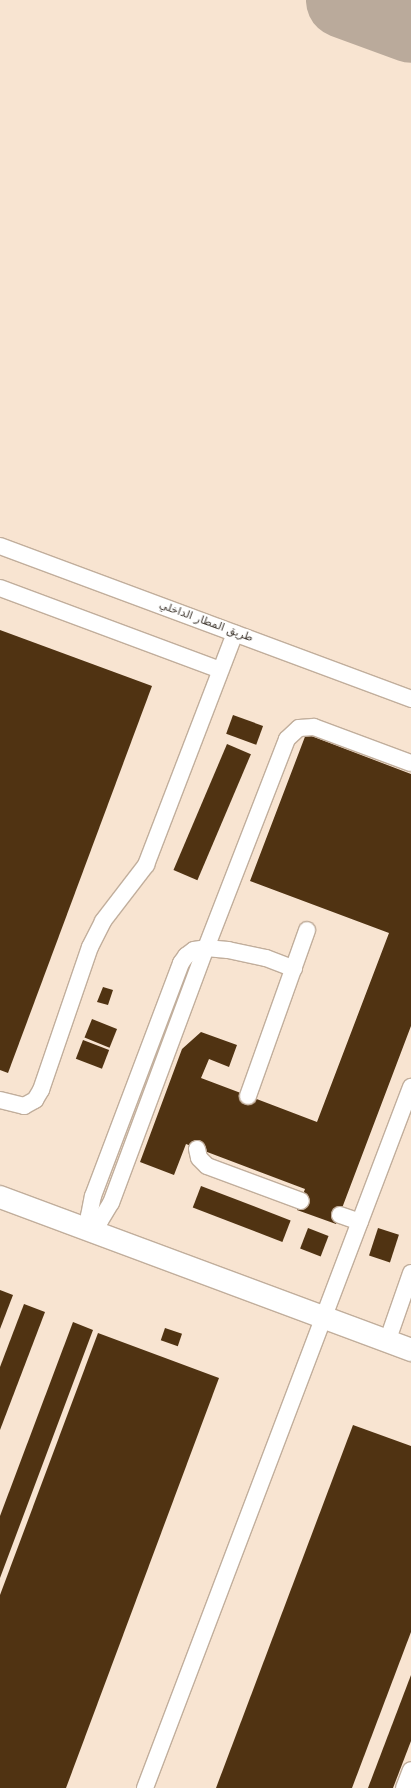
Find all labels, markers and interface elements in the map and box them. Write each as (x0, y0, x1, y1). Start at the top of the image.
street label: طريق المطار الداخلي (157, 599, 255, 645)

